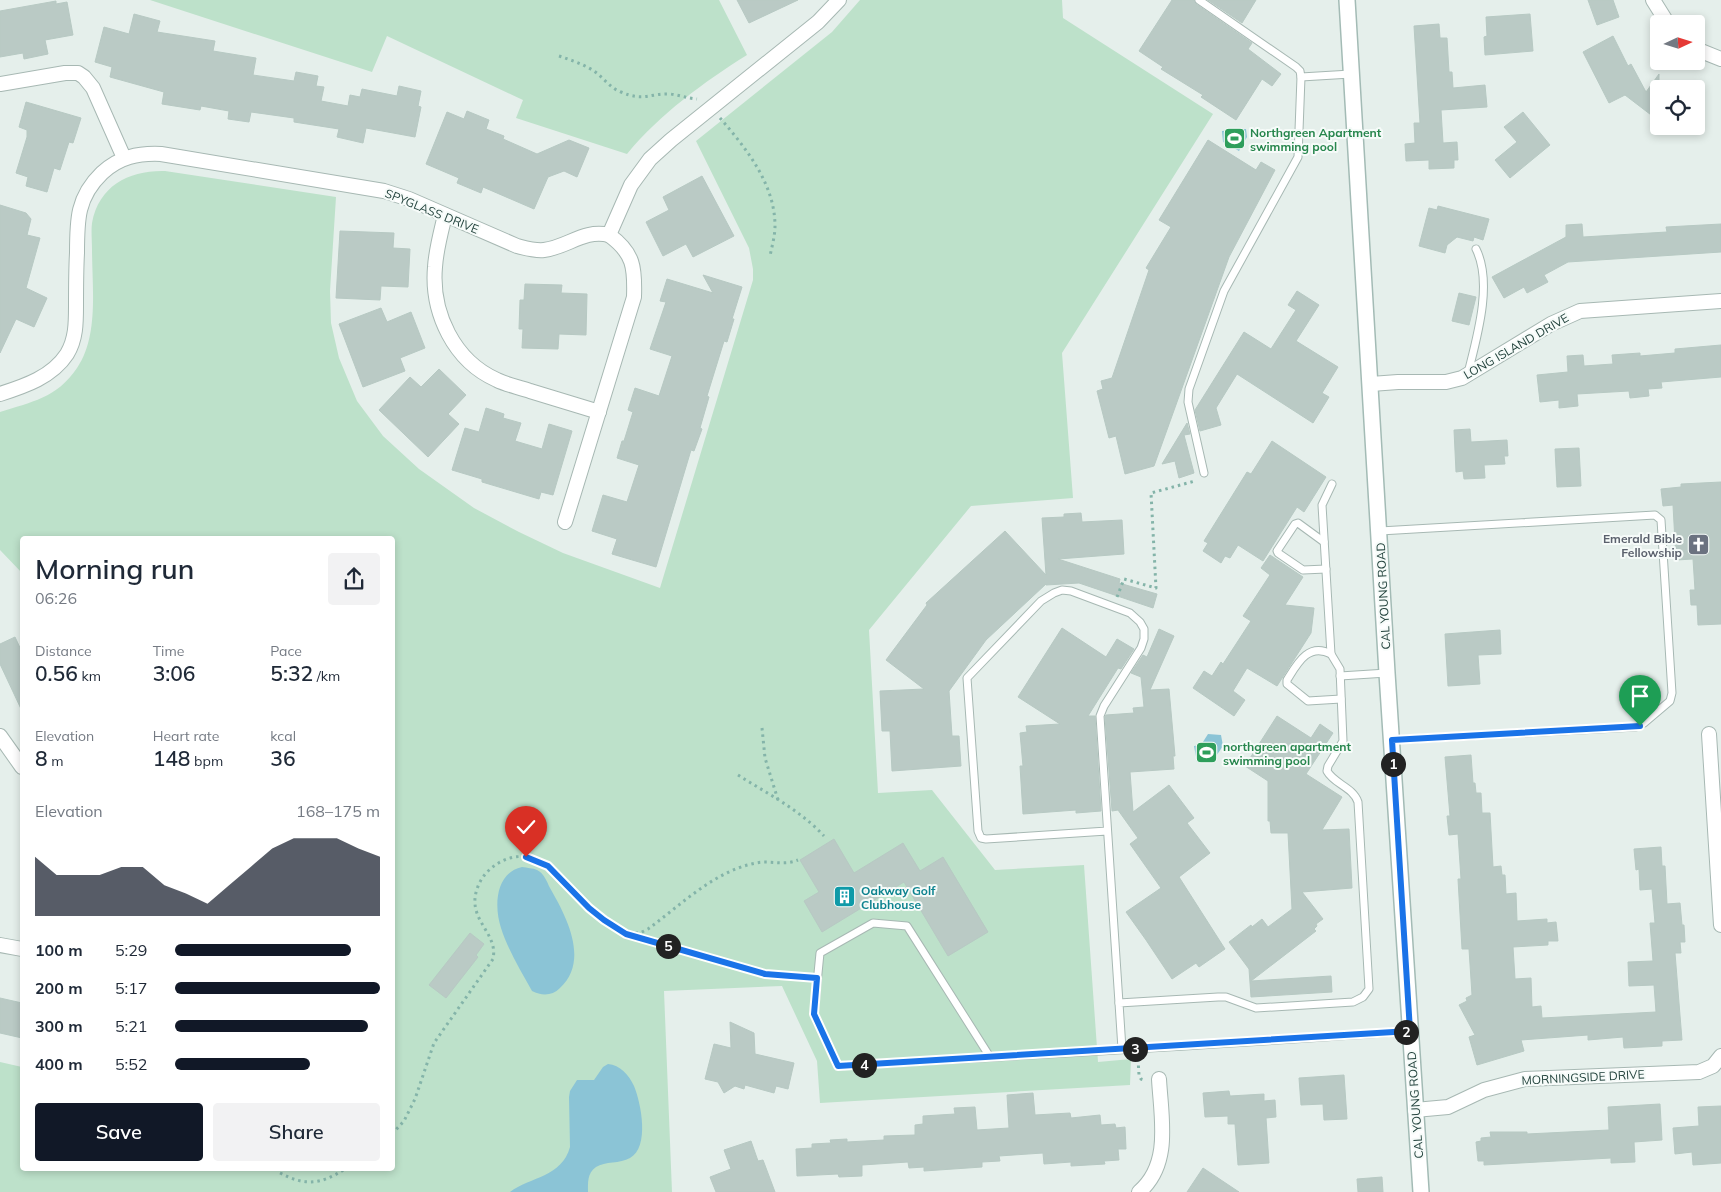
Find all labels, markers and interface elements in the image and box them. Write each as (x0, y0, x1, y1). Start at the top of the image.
north arrow (1650, 15, 1705, 70)
map controls (1650, 15, 1705, 135)
button: locate (1650, 80, 1705, 135)
place label: Northgreen Apartment swimming pool (1250, 125, 1382, 154)
sports icon: Northgreen Apartment swimming pool (1222, 127, 1246, 151)
street label: SPYGLASS DRIVE (383, 185, 481, 237)
street label: LONG ISLAND DRIVE (1461, 310, 1571, 382)
place label: Emerald Bible Fellowship (1603, 531, 1682, 560)
church icon: Emerald Bible Fellowship (1686, 533, 1710, 557)
street label: CAL YOUNG ROAD (1373, 542, 1393, 650)
text: Morning run (35, 551, 194, 586)
button: share (328, 553, 380, 605)
text: 06:26 (35, 588, 77, 608)
text: Distance (35, 642, 92, 660)
text: Time (153, 642, 184, 660)
text: Pace (270, 642, 302, 660)
text: 0.56 (35, 660, 78, 686)
text: 3:06 (153, 660, 195, 686)
text: 5:32 (270, 660, 313, 686)
text: km (78, 667, 101, 685)
text: /km (313, 667, 340, 685)
pin (1619, 675, 1661, 726)
icon: arrive (1626, 682, 1654, 710)
text: Elevation (35, 727, 94, 745)
text: Heart rate (153, 727, 219, 745)
text: kcal (270, 727, 296, 745)
place label: northgreen apartment swimming pool (1223, 739, 1351, 768)
sports icon: northgreen apartment swimming pool (1195, 741, 1219, 765)
text: 8 (35, 745, 48, 771)
text: 148 (153, 745, 190, 771)
text: 36 (270, 745, 296, 771)
text: m (48, 752, 64, 770)
text: bpm (190, 752, 223, 770)
pin: 1 (1380, 752, 1406, 776)
text: 1 (1389, 755, 1398, 773)
text: Elevation (35, 801, 103, 821)
text: 168–175 m (296, 801, 380, 821)
pin (505, 806, 547, 857)
icon: check (512, 813, 540, 841)
place label: Oakway Golf Clubhouse (861, 883, 936, 912)
building icon: Oakway Golf Clubhouse (833, 885, 857, 909)
pin: 5 (656, 934, 680, 958)
text: 5 (664, 937, 673, 955)
text: 100 m (35, 940, 83, 960)
text: 5:29 (115, 940, 147, 960)
text: 200 m (35, 978, 83, 998)
text: 5:17 (115, 978, 147, 998)
text: 300 m (35, 1016, 83, 1036)
text: 5:21 (115, 1016, 147, 1036)
pin: 2 (1394, 1020, 1418, 1044)
text: 2 (1402, 1023, 1411, 1041)
pin: 3 (1122, 1036, 1148, 1062)
text: 3 (1131, 1040, 1140, 1058)
street label: CAL YOUNG ROAD (1404, 1051, 1426, 1159)
pin: 4 (852, 1052, 876, 1078)
text: 400 m (35, 1054, 83, 1074)
text: 5:52 (115, 1054, 147, 1074)
text: 4 (860, 1056, 869, 1074)
street label: MORNINGSIDE DRIVE (1521, 1066, 1645, 1088)
button: Save (35, 1103, 203, 1161)
button: Share (213, 1103, 380, 1161)

